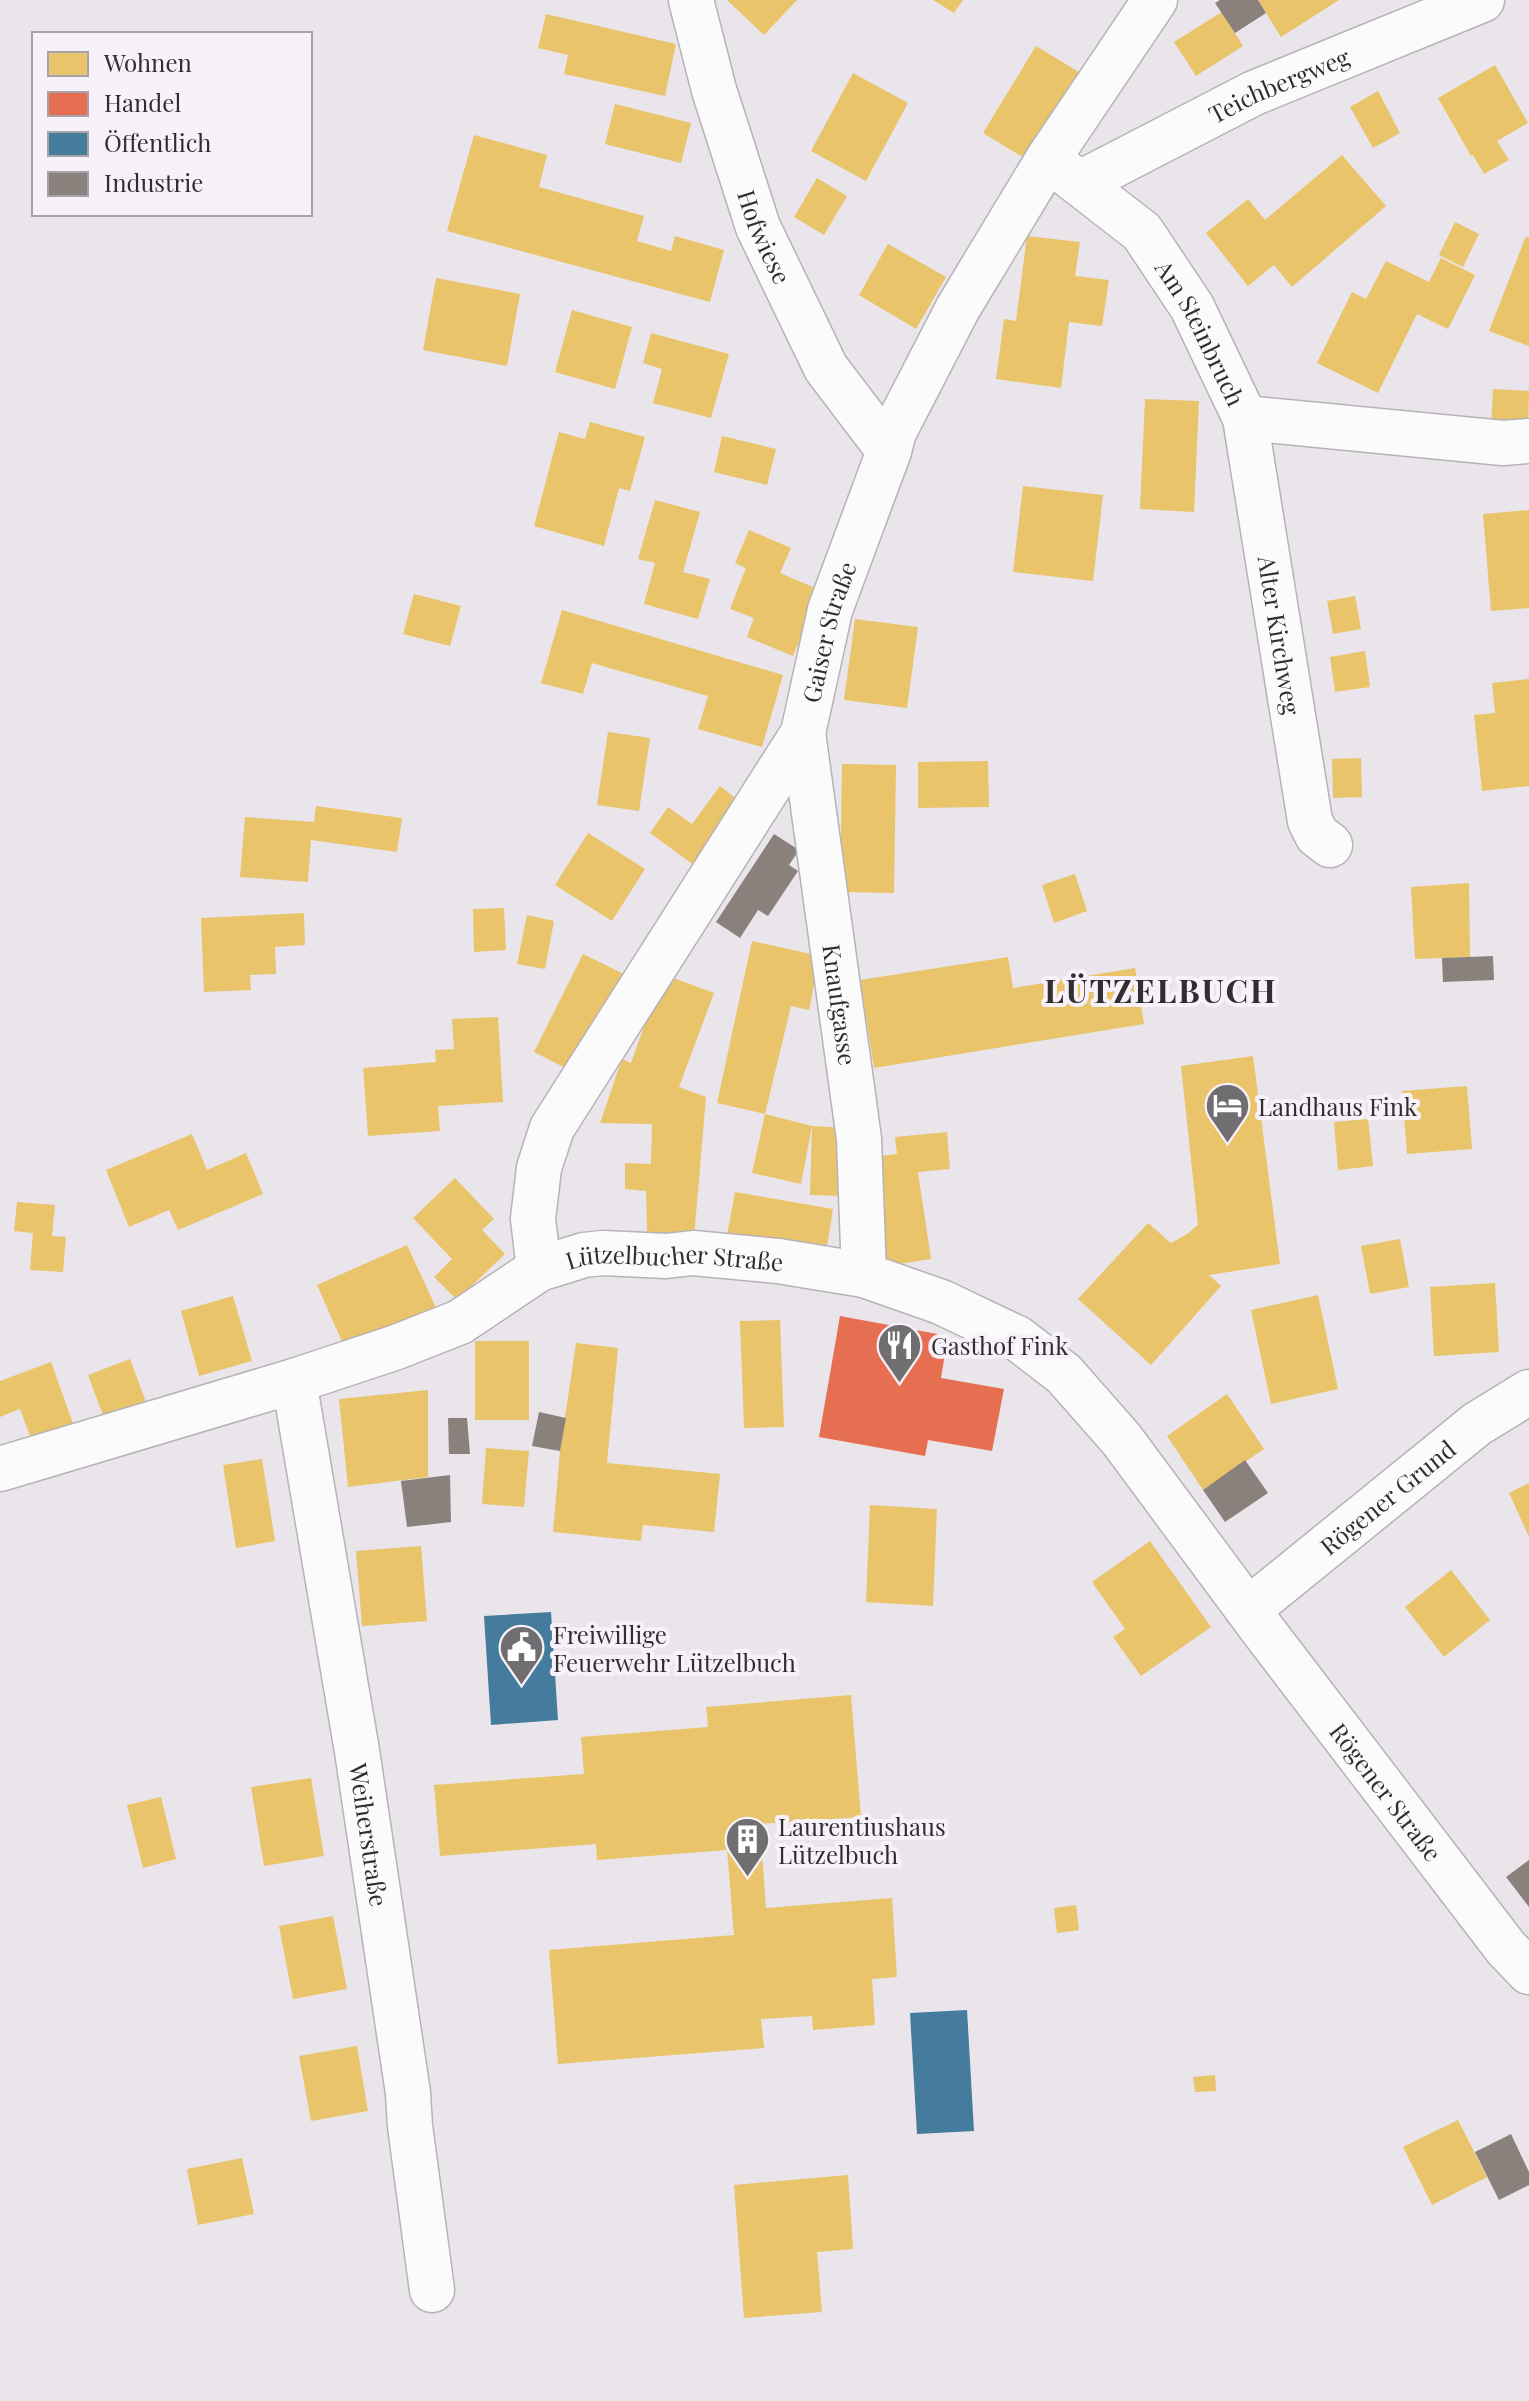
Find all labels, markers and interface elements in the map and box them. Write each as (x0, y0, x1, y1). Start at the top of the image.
legend (32, 32, 312, 216)
street label: Teichbergweg (1203, 40, 1354, 130)
text: Wohnen (103, 46, 192, 78)
text: Handel (104, 86, 181, 118)
text: Öffentlich (104, 126, 211, 158)
text: Industrie (104, 166, 203, 198)
street label: Hofwiese (731, 185, 799, 289)
street label: Am Steinbruch (1148, 252, 1253, 411)
street label: Alter Kirchweg (1251, 552, 1309, 717)
street label: Gaiser Straße (794, 557, 863, 706)
street label: Knaufgasse (816, 942, 865, 1067)
district label: LÜTZELBUCH (1044, 968, 1278, 1011)
hotel icon: Landhaus Fink (1203, 1082, 1251, 1145)
place label: Landhaus Fink (1258, 1090, 1418, 1122)
street label: Lützelbucher Straße (561, 1237, 785, 1277)
restaurant icon: Gasthof Fink (876, 1321, 924, 1384)
place label: Gasthof Fink (931, 1329, 1069, 1361)
street label: Rögener Grund (1313, 1432, 1462, 1561)
place label: Freiwillige Feuerwehr Lützelbuch (553, 1618, 796, 1678)
public building icon: Freiwillige Feuerwehr Lützelbuch (498, 1624, 546, 1687)
street label: Rögener Straße (1323, 1716, 1450, 1867)
street label: Weiherstraße (343, 1760, 396, 1908)
place label: Laurentiushaus Lützelbuch (778, 1810, 946, 1870)
building icon: Laurentiushaus Lützelbuch (723, 1816, 771, 1879)

